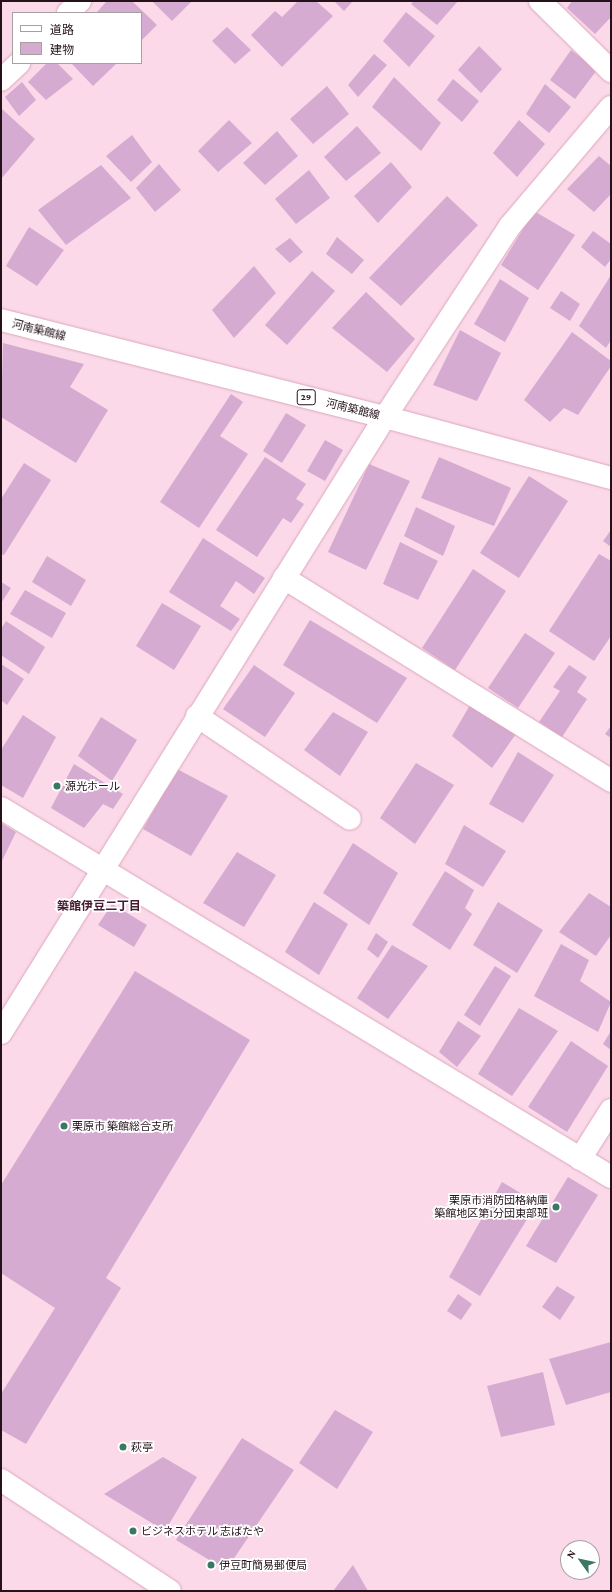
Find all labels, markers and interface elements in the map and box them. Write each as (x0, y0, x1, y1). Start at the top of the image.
legend (12, 12, 142, 64)
text: 道路 (50, 23, 74, 37)
text: 建物 (50, 43, 74, 57)
street label: 河南築館線 (11, 317, 67, 343)
road number: 29 (296, 389, 316, 405)
street label: 河南築館線 (325, 396, 381, 422)
place label: 源光ホール (65, 779, 120, 793)
marker: 源光ホール (52, 781, 62, 791)
district label: 築館伊豆二丁目 (57, 900, 141, 914)
place label: 栗原市 築館総合支所 (72, 1119, 173, 1133)
marker: 栗原市 築館総合支所 (59, 1121, 69, 1131)
place label: 栗原市消防団格納庫 築館地区第1分団東部班 (434, 1194, 548, 1220)
marker: 栗原市消防団格納庫 築館地区第1分団東部班 (551, 1202, 561, 1212)
place label: 萩亭 (131, 1440, 153, 1454)
marker: 萩亭 (118, 1442, 128, 1452)
place label: ビジネスホテル 志ばたや (141, 1524, 264, 1538)
marker: ビジネスホテル 志ばたや (128, 1526, 138, 1536)
north arrow (560, 1540, 600, 1580)
text: N (564, 1548, 578, 1560)
place label: 伊豆町簡易郵便局 (219, 1558, 307, 1572)
marker: 伊豆町簡易郵便局 (206, 1560, 216, 1570)

